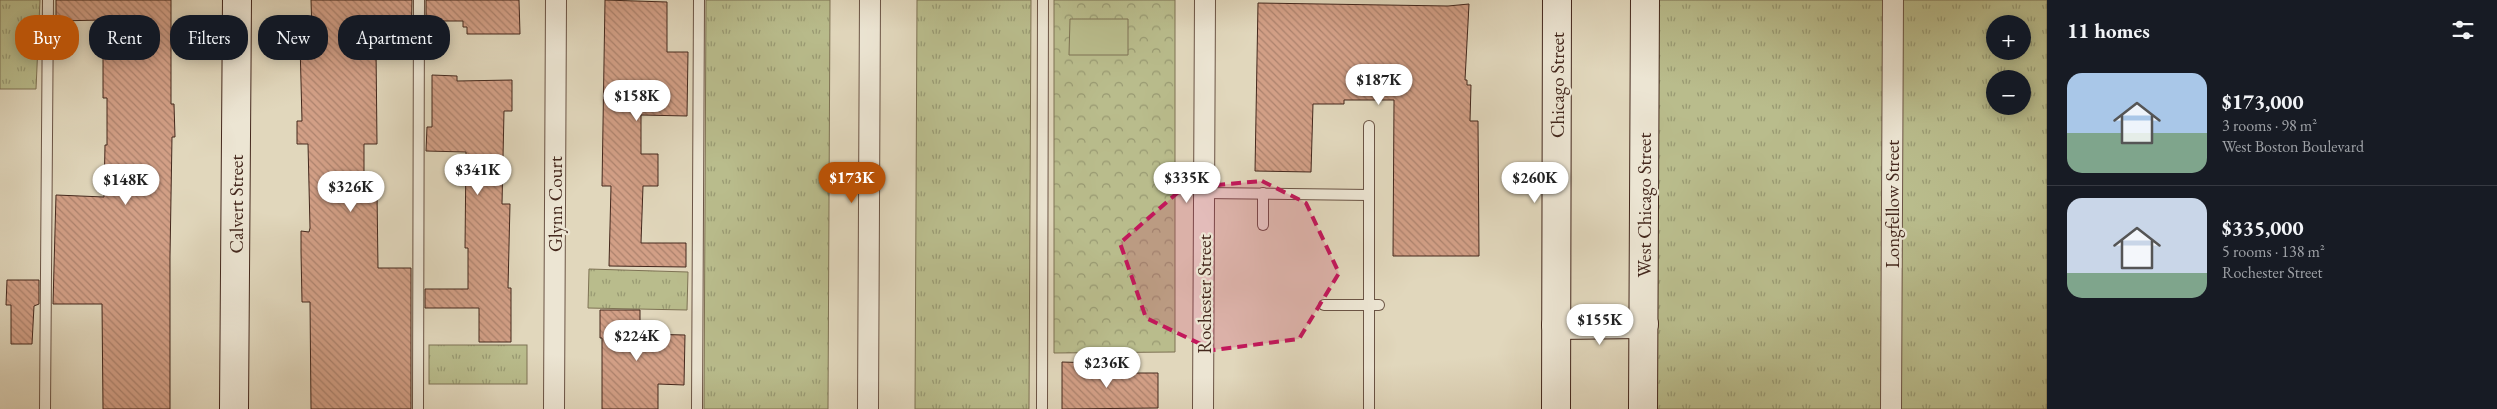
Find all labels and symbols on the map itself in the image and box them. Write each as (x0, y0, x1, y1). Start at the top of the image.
street label: Chicago Street (1545, 32, 1570, 138)
pin: $187K (1344, 64, 1414, 106)
pin: $158K (602, 80, 672, 122)
street label: West Chicago Street (1632, 132, 1657, 278)
street label: Longfellow Street (1880, 140, 1905, 268)
pin: $341K (443, 154, 513, 196)
street label: Calvert Street (224, 155, 249, 253)
street label: Glynn Court (543, 156, 568, 252)
pin: $173K (817, 162, 887, 204)
pin: $335K (1152, 162, 1222, 204)
pin: $260K (1500, 162, 1570, 204)
pin: $148K (91, 164, 161, 206)
pin: $326K (316, 170, 386, 213)
street label: Rochester Street (1192, 234, 1217, 354)
pin: $155K (1565, 304, 1635, 346)
pin: $224K (602, 320, 672, 362)
pin: $236K (1072, 346, 1142, 389)

